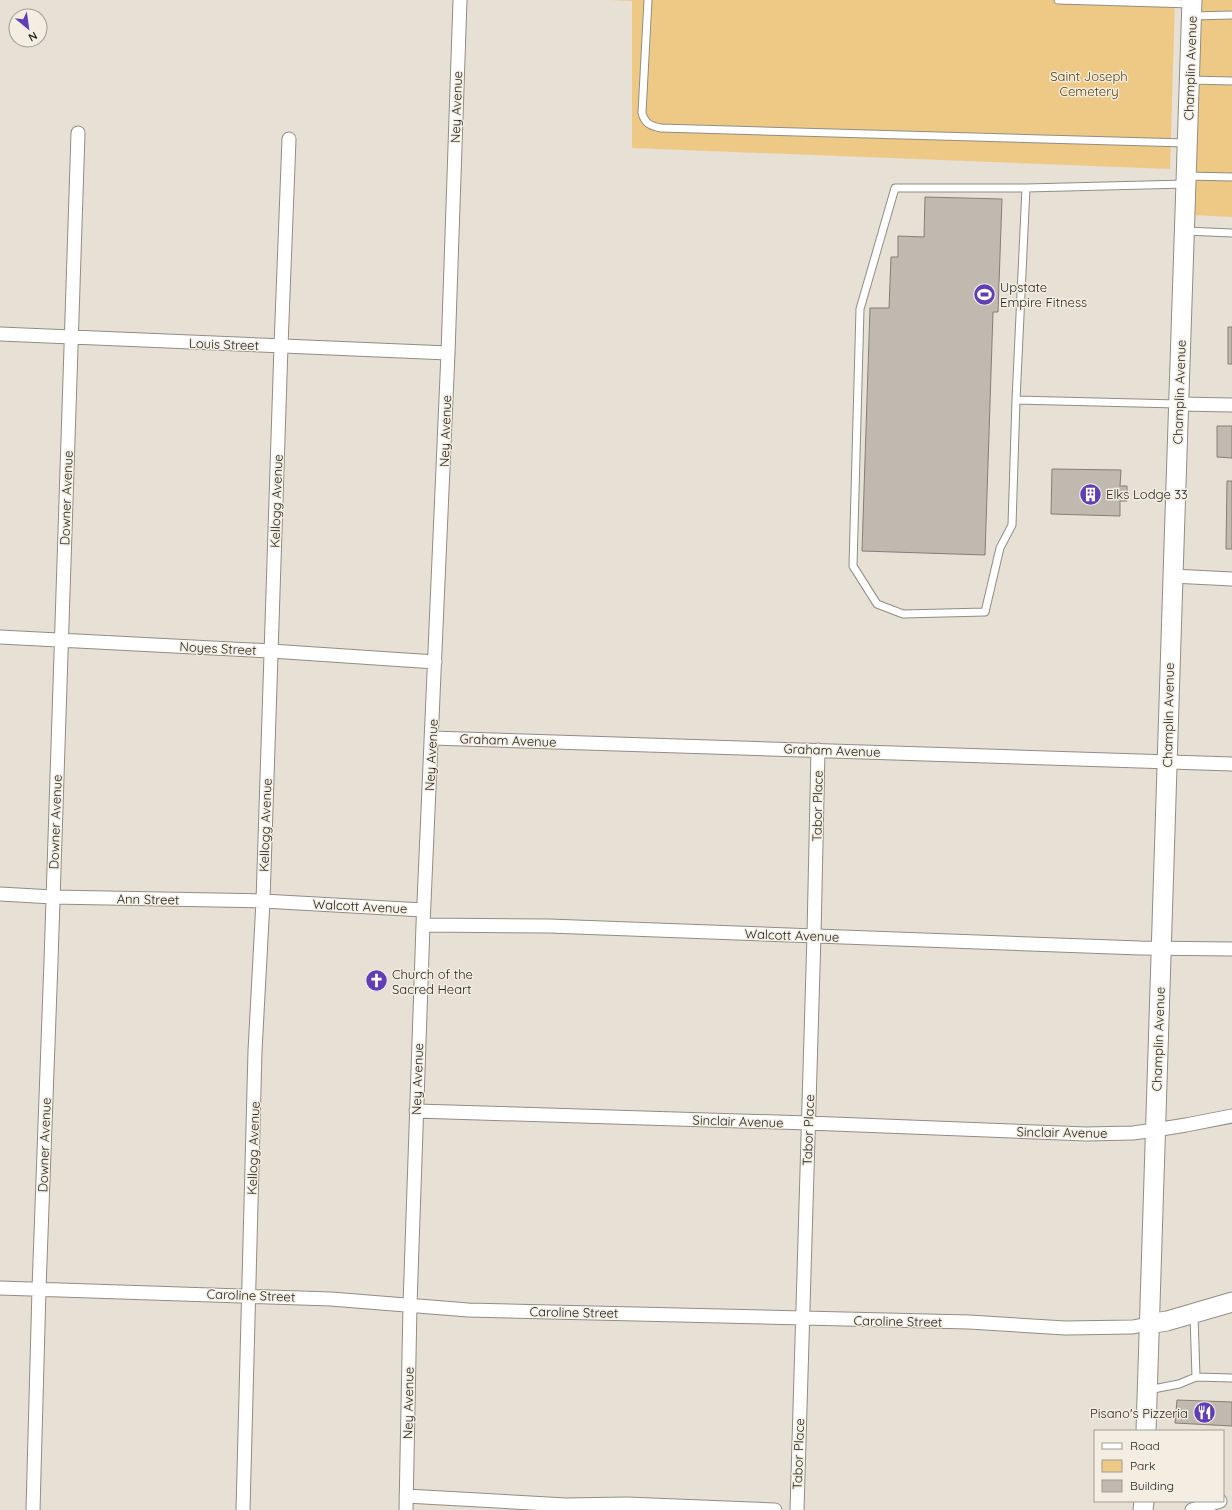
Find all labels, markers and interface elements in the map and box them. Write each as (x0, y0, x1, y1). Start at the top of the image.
north arrow (8, 8, 48, 48)
street label: Champlin Avenue (1180, 15, 1200, 121)
text: N (26, 29, 40, 45)
park label: Saint Joseph Cemetery (1050, 68, 1128, 99)
street label: Ney Avenue (447, 71, 465, 143)
place label: Upstate Empire Fitness (1000, 279, 1087, 310)
sports icon: Upstate Empire Fitness (972, 281, 998, 307)
street label: Louis Street (189, 335, 259, 353)
street label: Champlin Avenue (1169, 339, 1189, 445)
street label: Ney Avenue (436, 395, 454, 467)
street label: Downer Avenue (56, 450, 76, 546)
street label: Kellogg Avenue (266, 454, 286, 548)
building icon: Elks Lodge 33 (1077, 481, 1103, 507)
place label: Elks Lodge 33 (1106, 486, 1188, 502)
street label: Noyes Street (179, 638, 257, 658)
street label: Champlin Avenue (1159, 662, 1177, 768)
street label: Ney Avenue (421, 719, 441, 791)
street label: Graham Avenue (459, 730, 557, 750)
street label: Graham Avenue (783, 740, 881, 760)
street label: Tabor Place (808, 770, 826, 842)
street label: Downer Avenue (45, 774, 65, 870)
street label: Kellogg Avenue (255, 778, 275, 872)
street label: Ann Street (117, 890, 179, 908)
street label: Walcott Avenue (312, 896, 408, 916)
street label: Walcott Avenue (744, 925, 840, 945)
place label: Church of the Sacred Heart (392, 966, 473, 997)
church icon: Church of the Sacred Heart (364, 968, 390, 994)
street label: Champlin Avenue (1148, 986, 1168, 1092)
street label: Ney Avenue (408, 1043, 426, 1115)
street label: Tabor Place (799, 1094, 817, 1166)
street label: Downer Avenue (34, 1097, 54, 1193)
street label: Kellogg Avenue (243, 1101, 263, 1195)
street label: Sinclair Avenue (692, 1111, 784, 1131)
street label: Sinclair Avenue (1016, 1123, 1108, 1141)
street label: Caroline Street (206, 1285, 296, 1305)
street label: Caroline Street (530, 1303, 618, 1321)
street label: Caroline Street (854, 1312, 942, 1330)
street label: Ney Avenue (399, 1367, 417, 1439)
restaurant icon: Pisano's Pizzeria (1191, 1400, 1217, 1426)
place label: Pisano's Pizzeria (1090, 1405, 1188, 1421)
street label: Tabor Place (789, 1418, 807, 1490)
legend (1094, 1430, 1224, 1502)
text: Road (1130, 1438, 1160, 1453)
text: Park (1130, 1458, 1155, 1473)
text: Building (1130, 1478, 1174, 1493)

